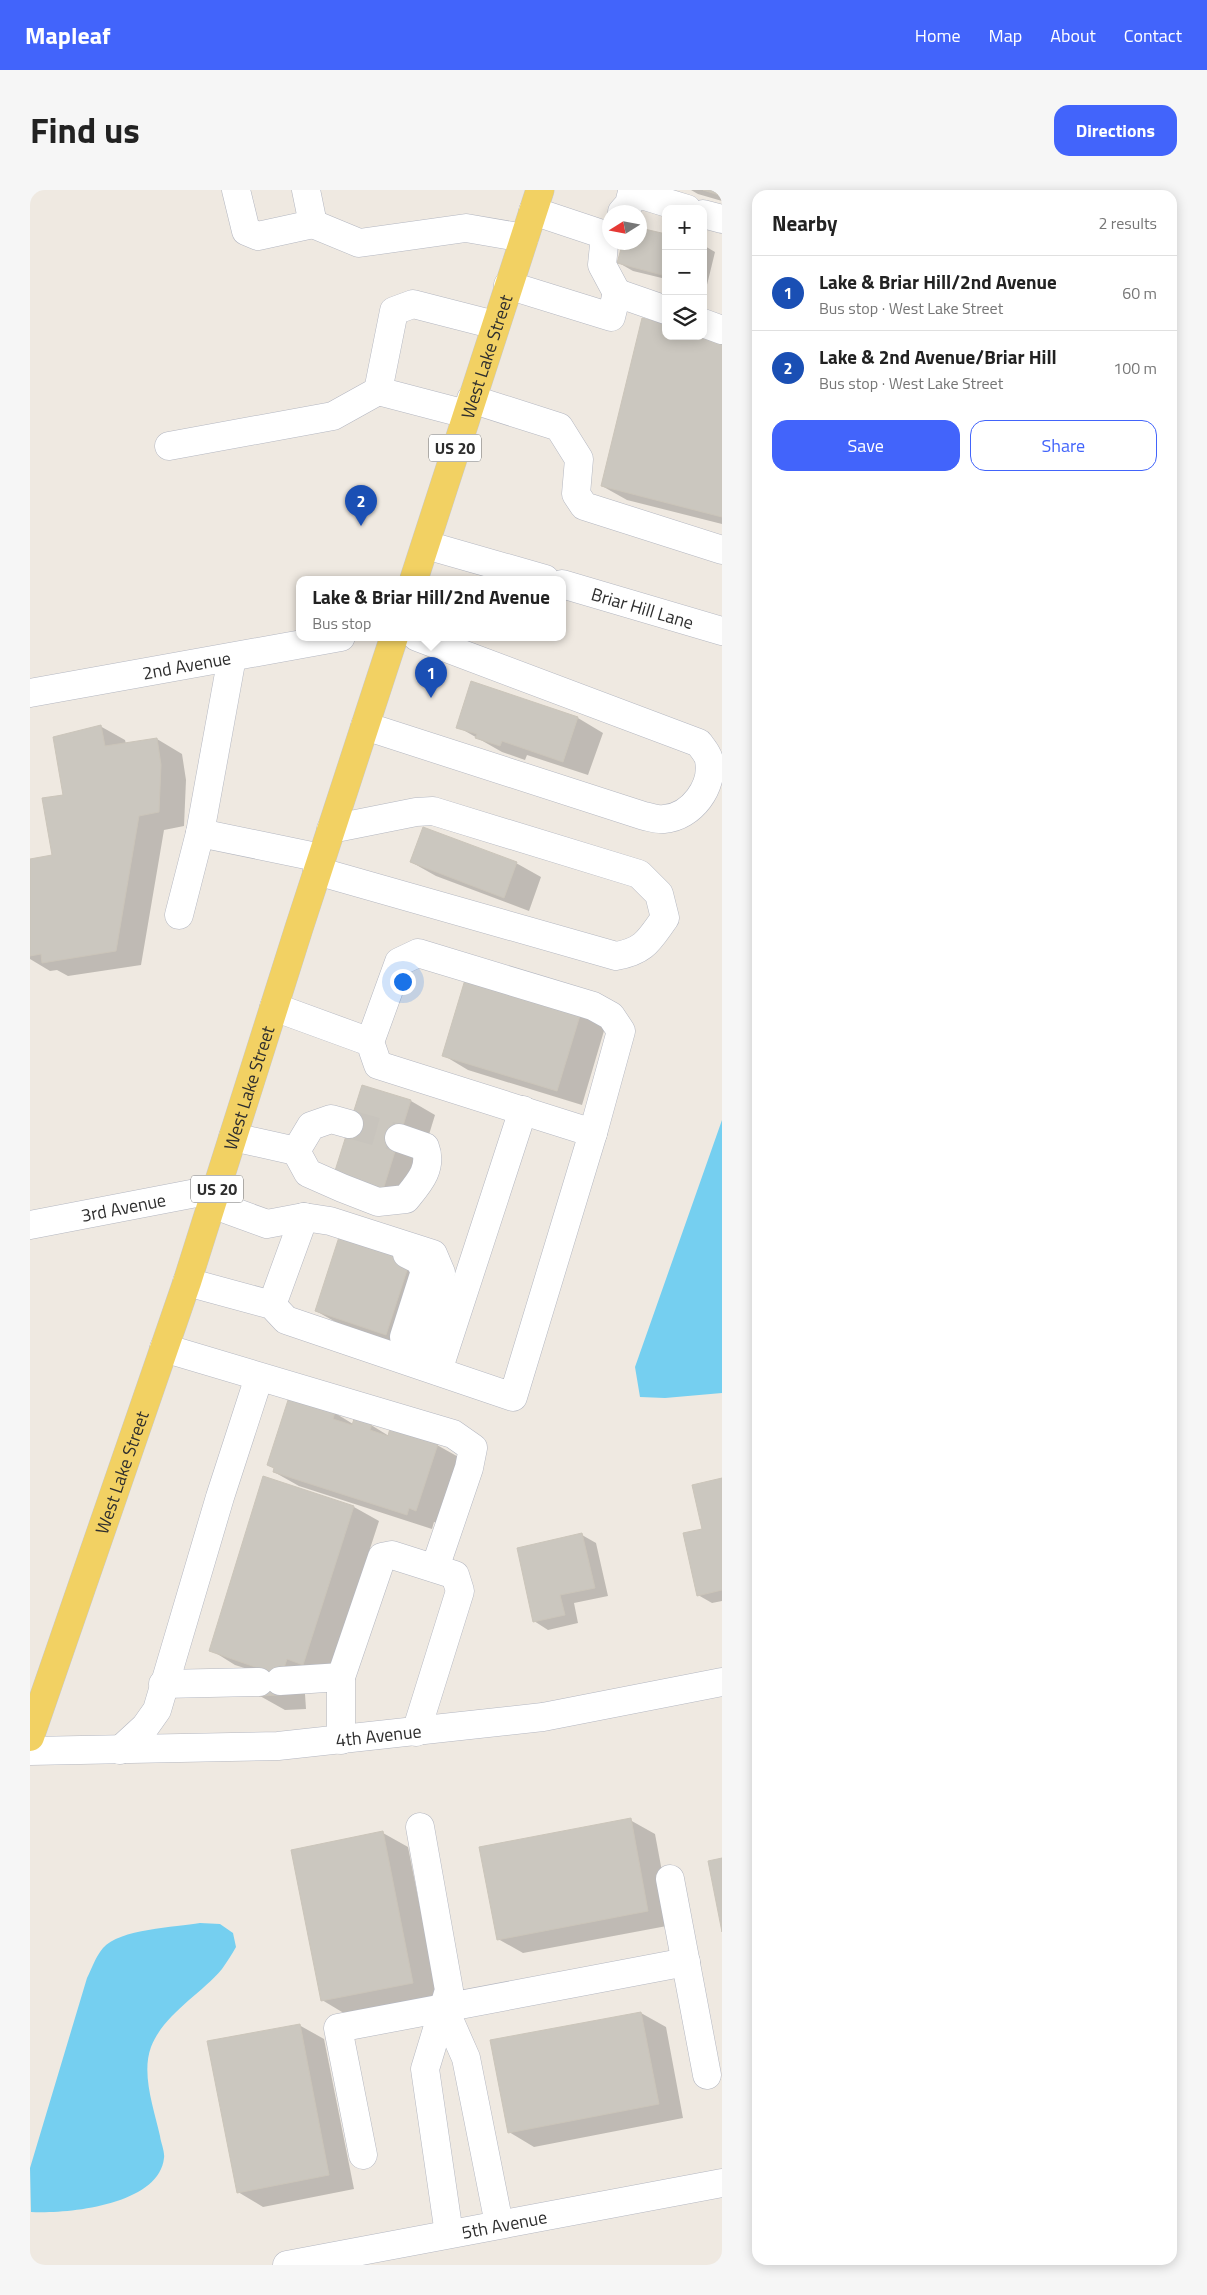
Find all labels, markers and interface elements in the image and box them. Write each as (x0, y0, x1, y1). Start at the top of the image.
text: Mapleaf (25, 17, 110, 53)
text: Home (915, 22, 961, 49)
text: Map (989, 22, 1022, 49)
text: About (1050, 22, 1096, 49)
text: Contact (1124, 22, 1182, 49)
text: Find us (30, 103, 140, 157)
button: Directions (1054, 105, 1177, 156)
north arrow (602, 205, 647, 250)
map controls (662, 205, 707, 340)
button: + (662, 205, 707, 250)
text: Nearby (772, 207, 837, 239)
text: 2 results (1098, 211, 1157, 235)
button: − (662, 250, 707, 295)
text: Lake & Briar Hill/2nd Avenue (819, 267, 1057, 296)
text: 1 (784, 281, 792, 305)
text: 60 m (1122, 281, 1157, 305)
street label: West Lake Street (453, 290, 519, 422)
button: layers (662, 295, 707, 340)
text: Bus stop · West Lake Street (819, 296, 1003, 320)
text: Lake & 2nd Avenue/Briar Hill (819, 342, 1057, 371)
text: 2 (784, 356, 792, 380)
text: 100 m (1113, 356, 1157, 380)
text: Bus stop · West Lake Street (819, 371, 1003, 395)
button: Save (772, 420, 960, 471)
button: Share (970, 420, 1157, 471)
road number: US 20 (429, 434, 481, 462)
pin: 2 (345, 485, 377, 526)
popup (296, 576, 566, 641)
street label: Briar Hill Lane (588, 580, 697, 635)
text: Lake & Briar Hill/2nd Avenue (312, 582, 550, 611)
text: Bus stop (312, 611, 371, 635)
street label: 2nd Avenue (140, 644, 233, 686)
pin: 1 (415, 657, 447, 698)
your location (390, 969, 416, 995)
street label: West Lake Street (216, 1022, 281, 1153)
road number: US 20 (191, 1176, 243, 1202)
street label: 3rd Avenue (79, 1186, 168, 1228)
street label: West Lake Street (88, 1406, 155, 1538)
street label: 4th Avenue (334, 1717, 423, 1753)
street label: 5th Avenue (459, 2203, 549, 2245)

